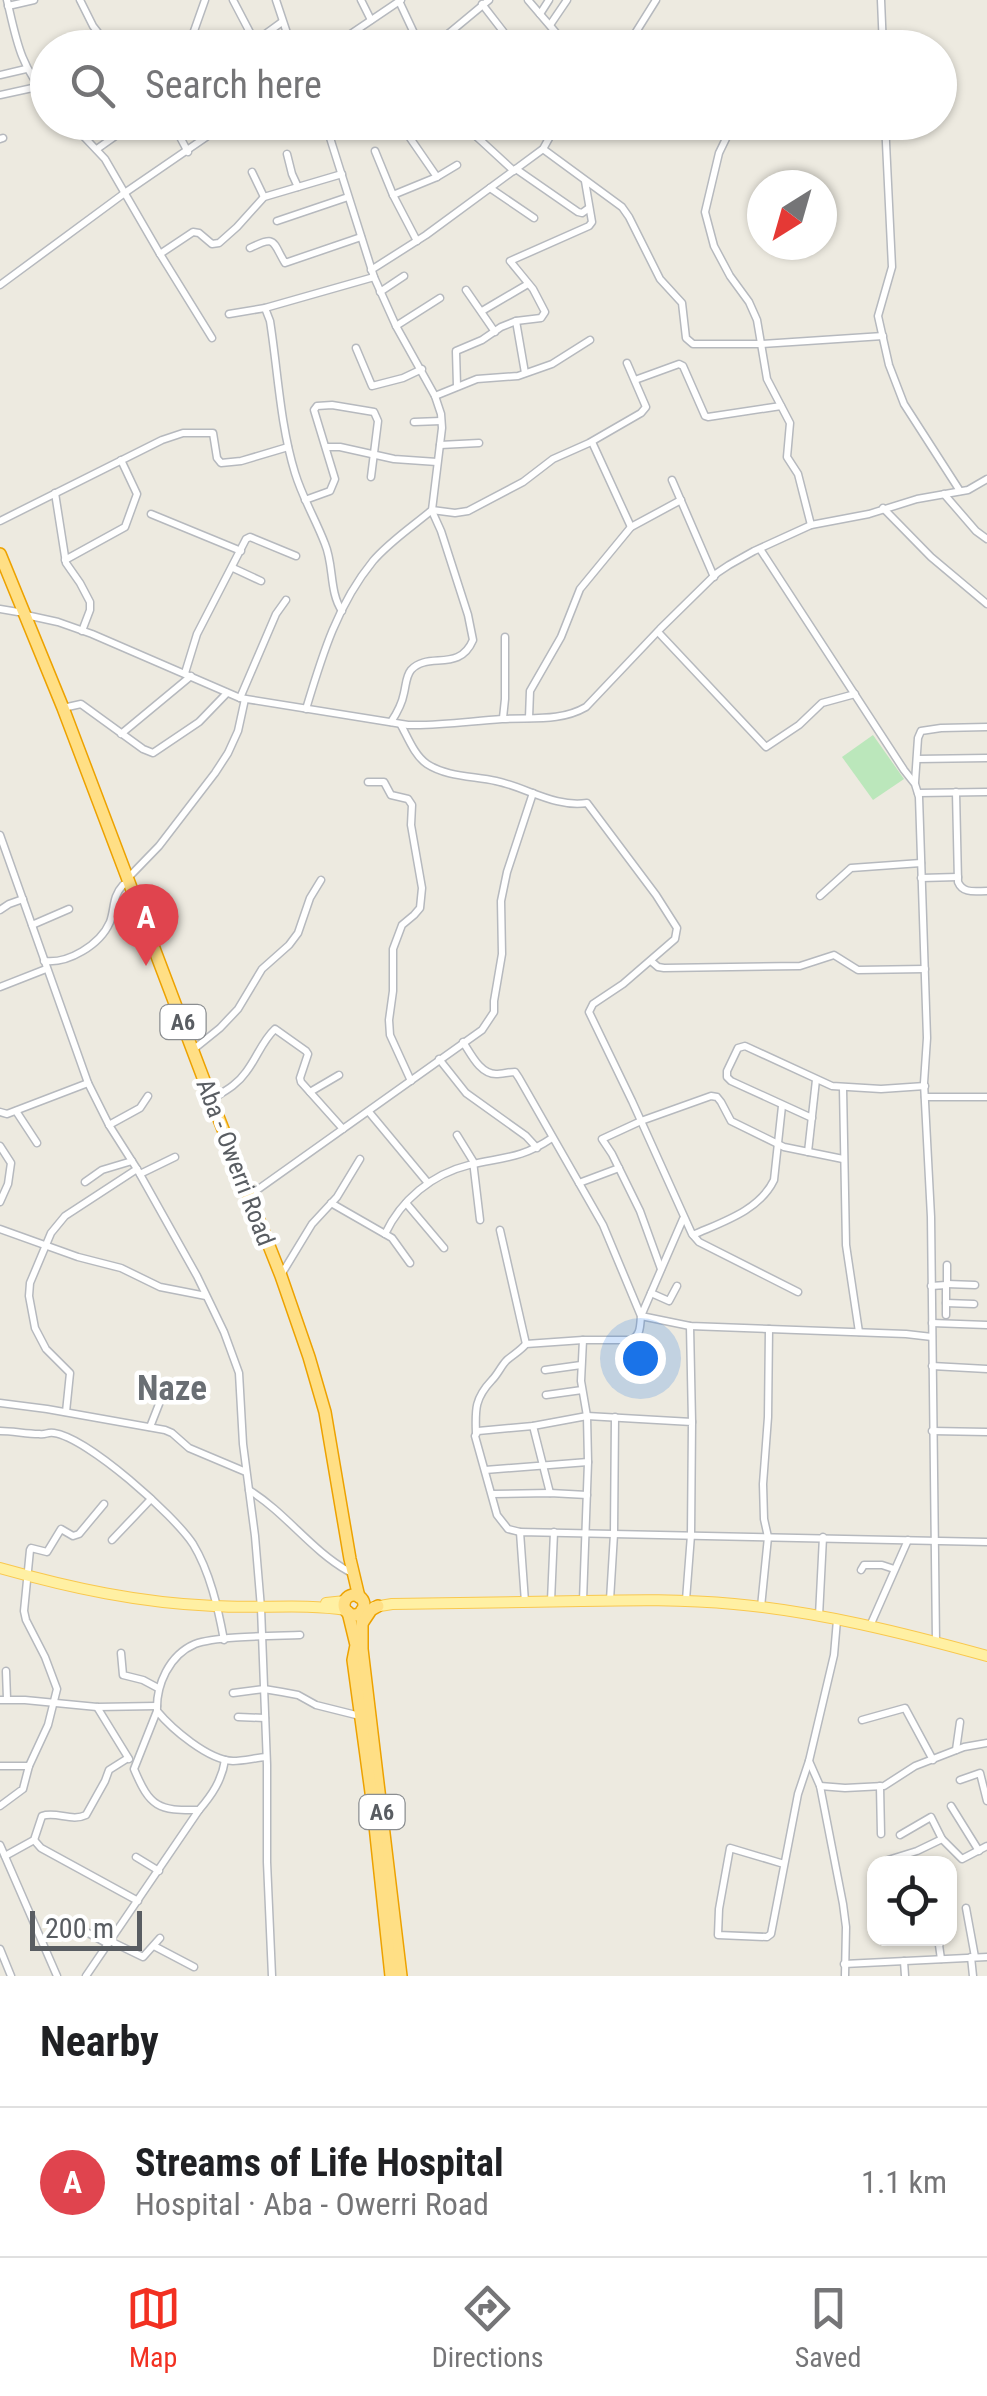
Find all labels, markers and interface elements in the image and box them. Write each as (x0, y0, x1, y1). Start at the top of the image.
search box (30, 30, 957, 140)
icon: search (65, 58, 120, 113)
text: Search here (145, 63, 322, 107)
north arrow (747, 170, 837, 260)
pin: A (114, 884, 178, 966)
road number: A6 (160, 1005, 206, 1039)
street label: Aba - Owerri Road (190, 1075, 281, 1250)
your location (615, 1333, 666, 1384)
district label: Naze (137, 1368, 207, 1409)
road number: A6 (360, 1795, 404, 1829)
map controls (867, 1856, 957, 1946)
button: locate (867, 1856, 957, 1946)
scale bar (30, 1906, 142, 1950)
text: 200 m (45, 1912, 114, 1945)
text: Nearby (40, 2017, 159, 2066)
text: Streams of Life Hospital (135, 2141, 504, 2185)
text: A (63, 2163, 82, 2201)
text: 1.1 km (861, 2163, 947, 2201)
text: Hospital · Aba - Owerri Road (135, 2185, 489, 2223)
tab: Map (126, 2281, 181, 2374)
tab: Directions (432, 2281, 544, 2374)
tab: Saved (795, 2281, 861, 2374)

